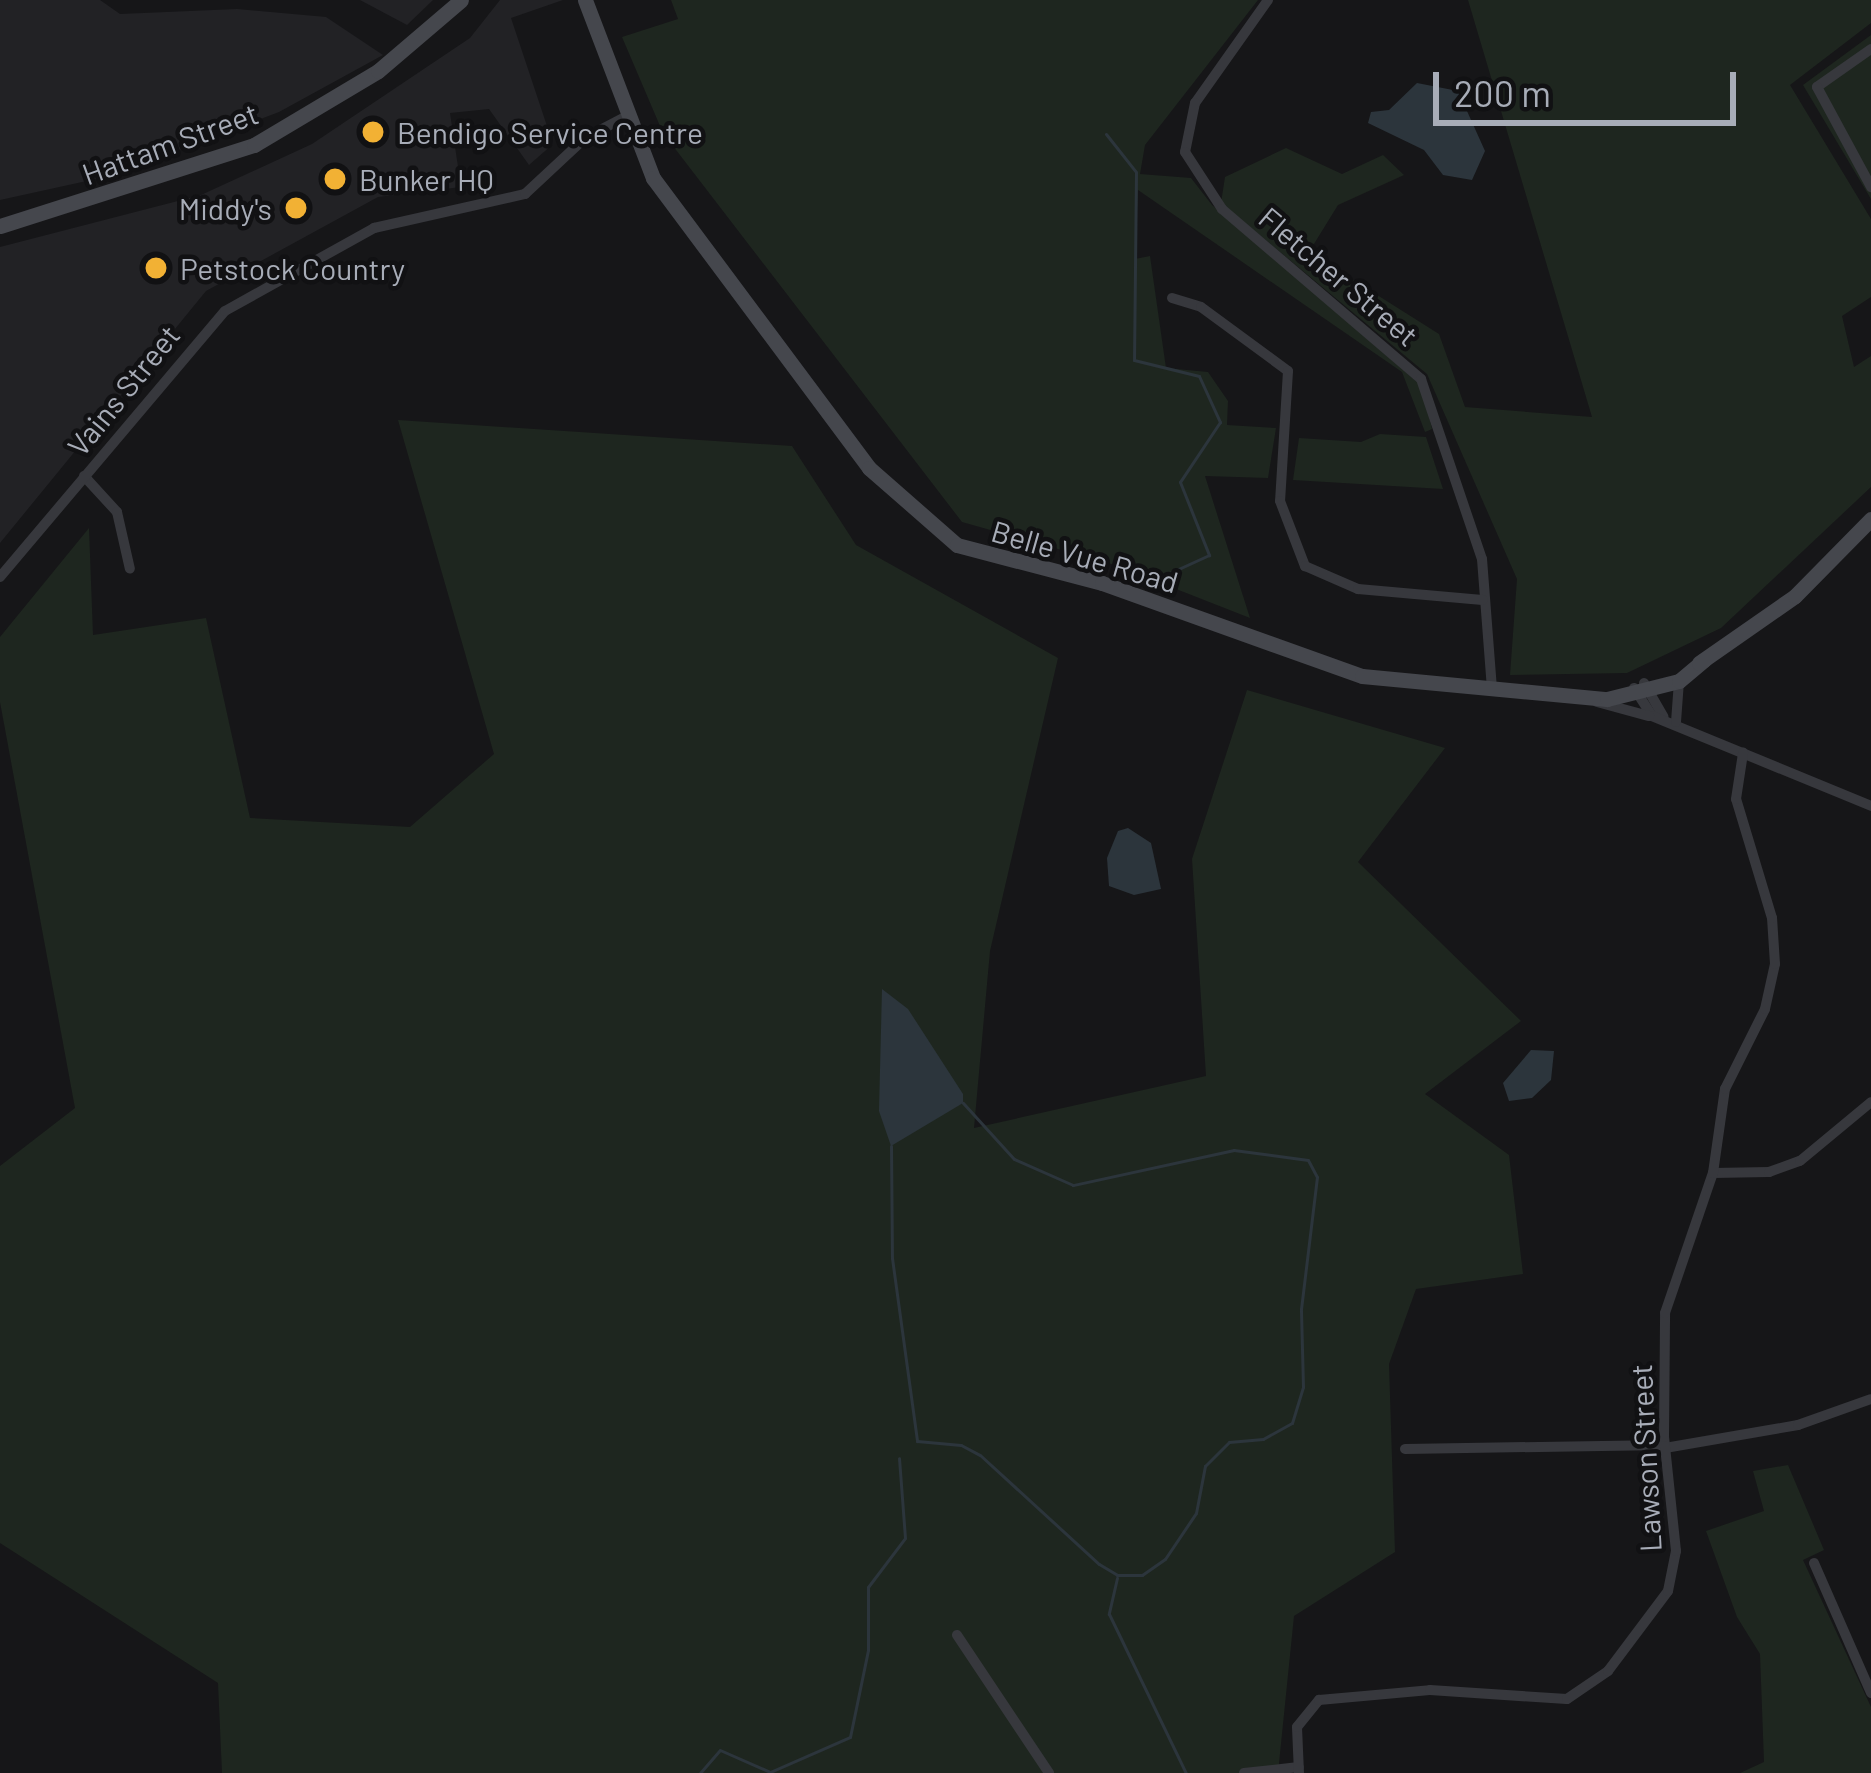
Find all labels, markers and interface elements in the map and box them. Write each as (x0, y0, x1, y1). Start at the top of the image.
scale bar (1439, 48, 1742, 122)
text: 200 m (1454, 71, 1551, 114)
street label: Hattam Street (77, 94, 263, 192)
place label: Bendigo Service Centre (397, 114, 703, 150)
marker: Bendigo Service Centre (360, 119, 386, 145)
place label: Bunker HQ (359, 161, 494, 197)
marker: Bunker HQ (322, 166, 348, 192)
place label: Middy's (179, 190, 272, 226)
marker: Middy's (283, 195, 309, 221)
street label: Fletcher Street (1252, 199, 1426, 353)
place label: Petstock Country (180, 250, 405, 286)
marker: Petstock Country (143, 255, 169, 281)
street label: Vains Street (59, 317, 187, 463)
street label: Belle Vue Road (988, 512, 1182, 600)
street label: Lawson Street (1622, 1363, 1668, 1553)

